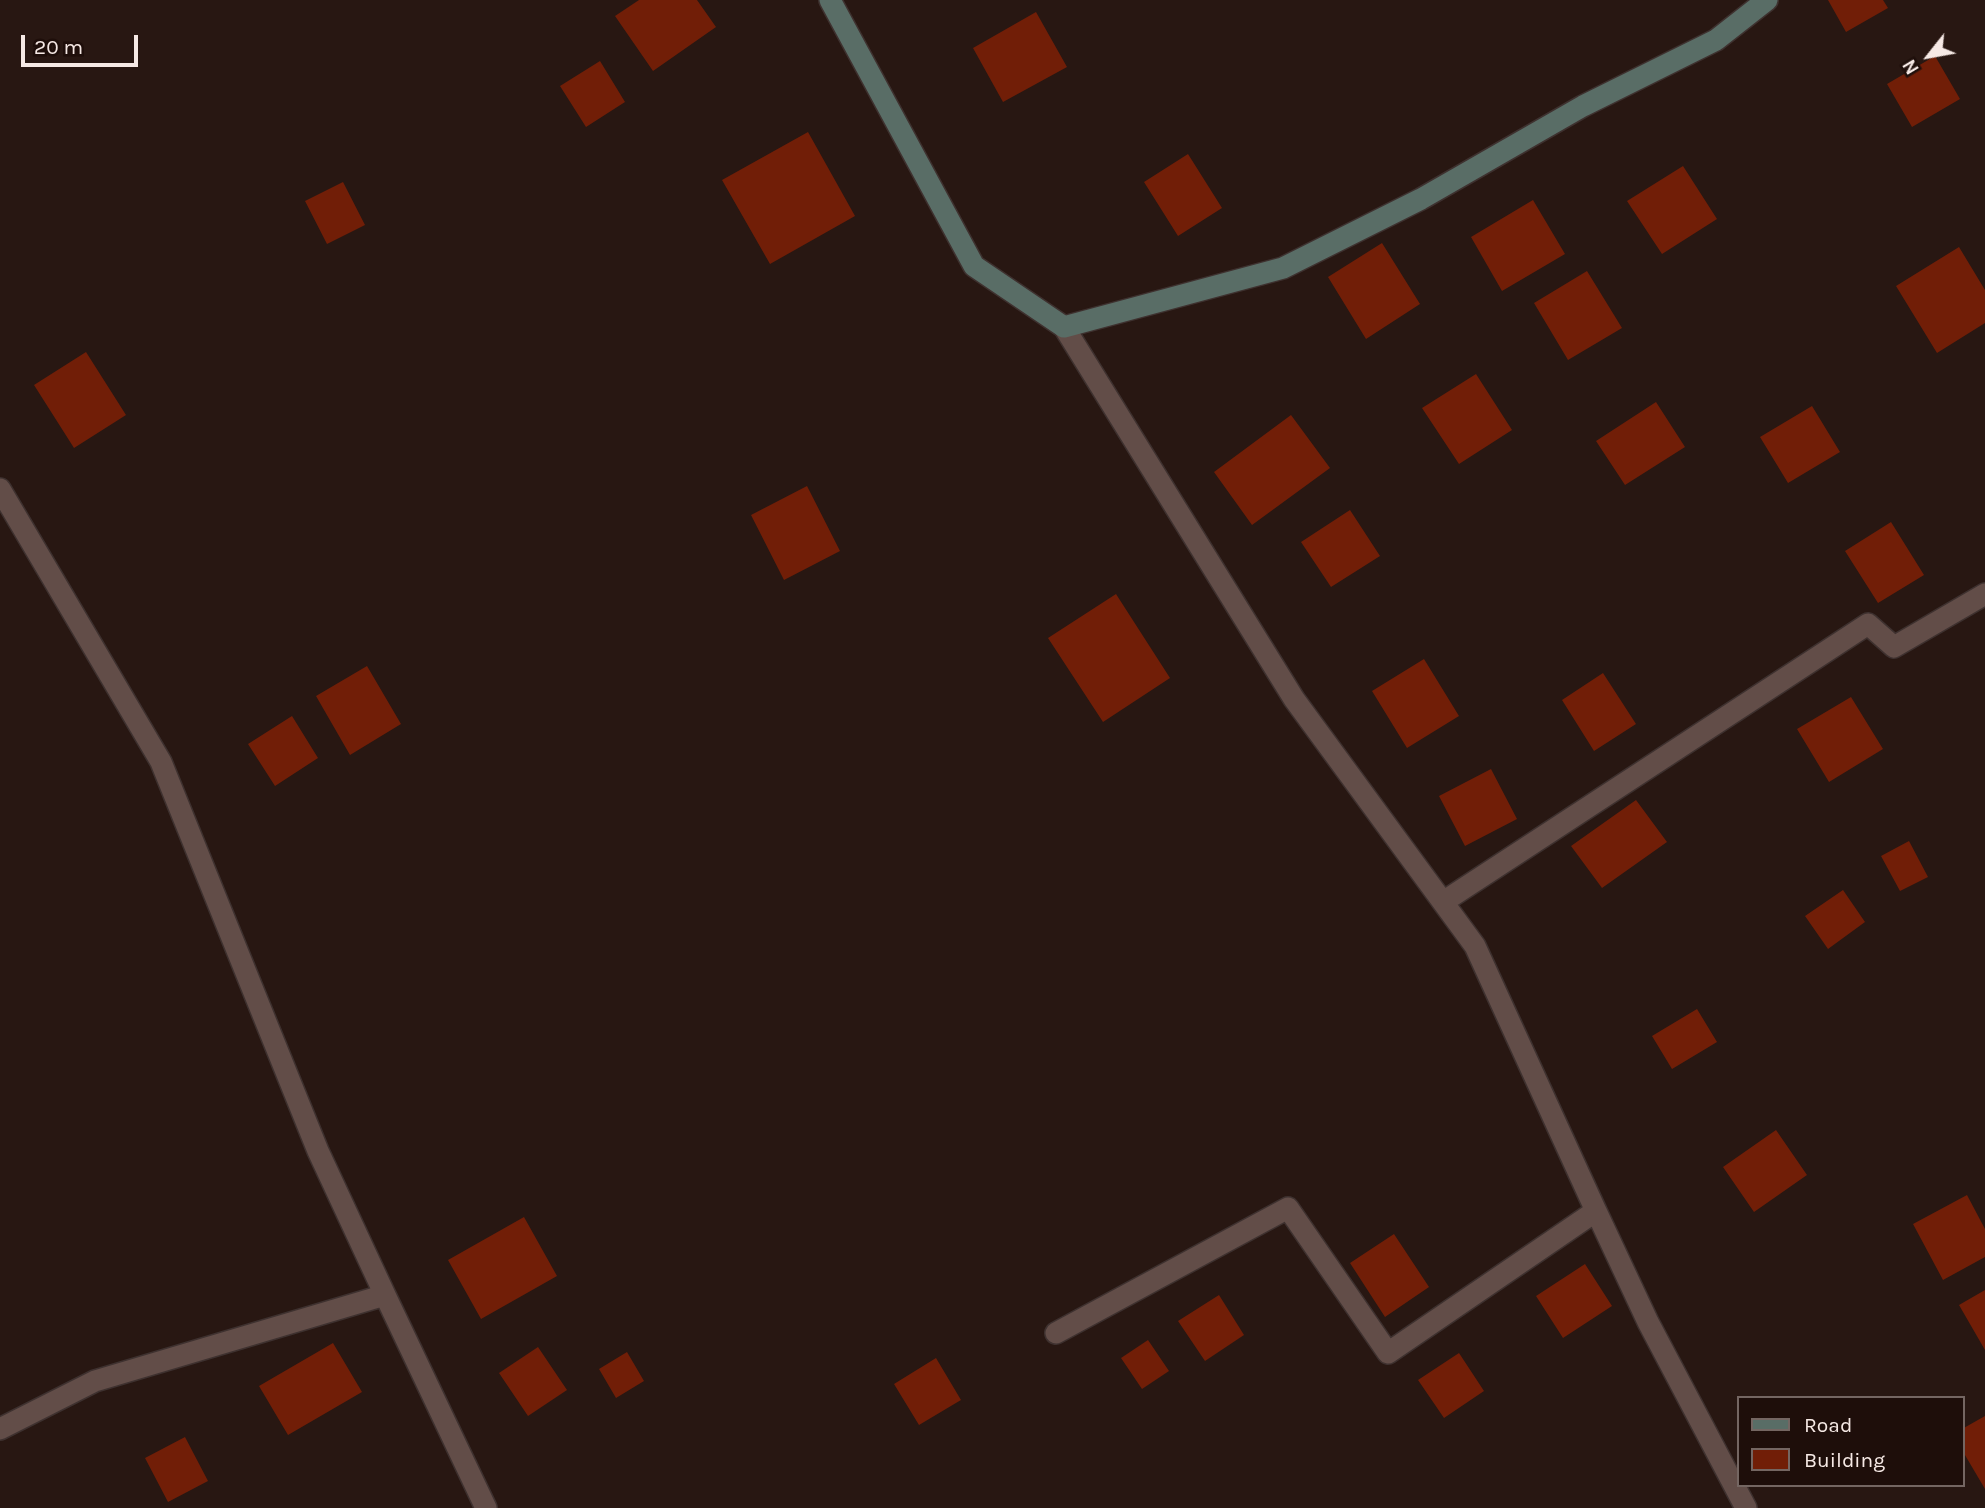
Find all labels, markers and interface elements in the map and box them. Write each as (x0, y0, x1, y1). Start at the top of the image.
scale bar (24, 21, 142, 65)
north arrow (1894, 21, 1964, 91)
text: 20 m (34, 35, 83, 59)
text: N (1898, 55, 1924, 78)
legend (1736, 1396, 1964, 1487)
text: Road (1804, 1413, 1852, 1437)
text: Building (1804, 1448, 1885, 1472)

